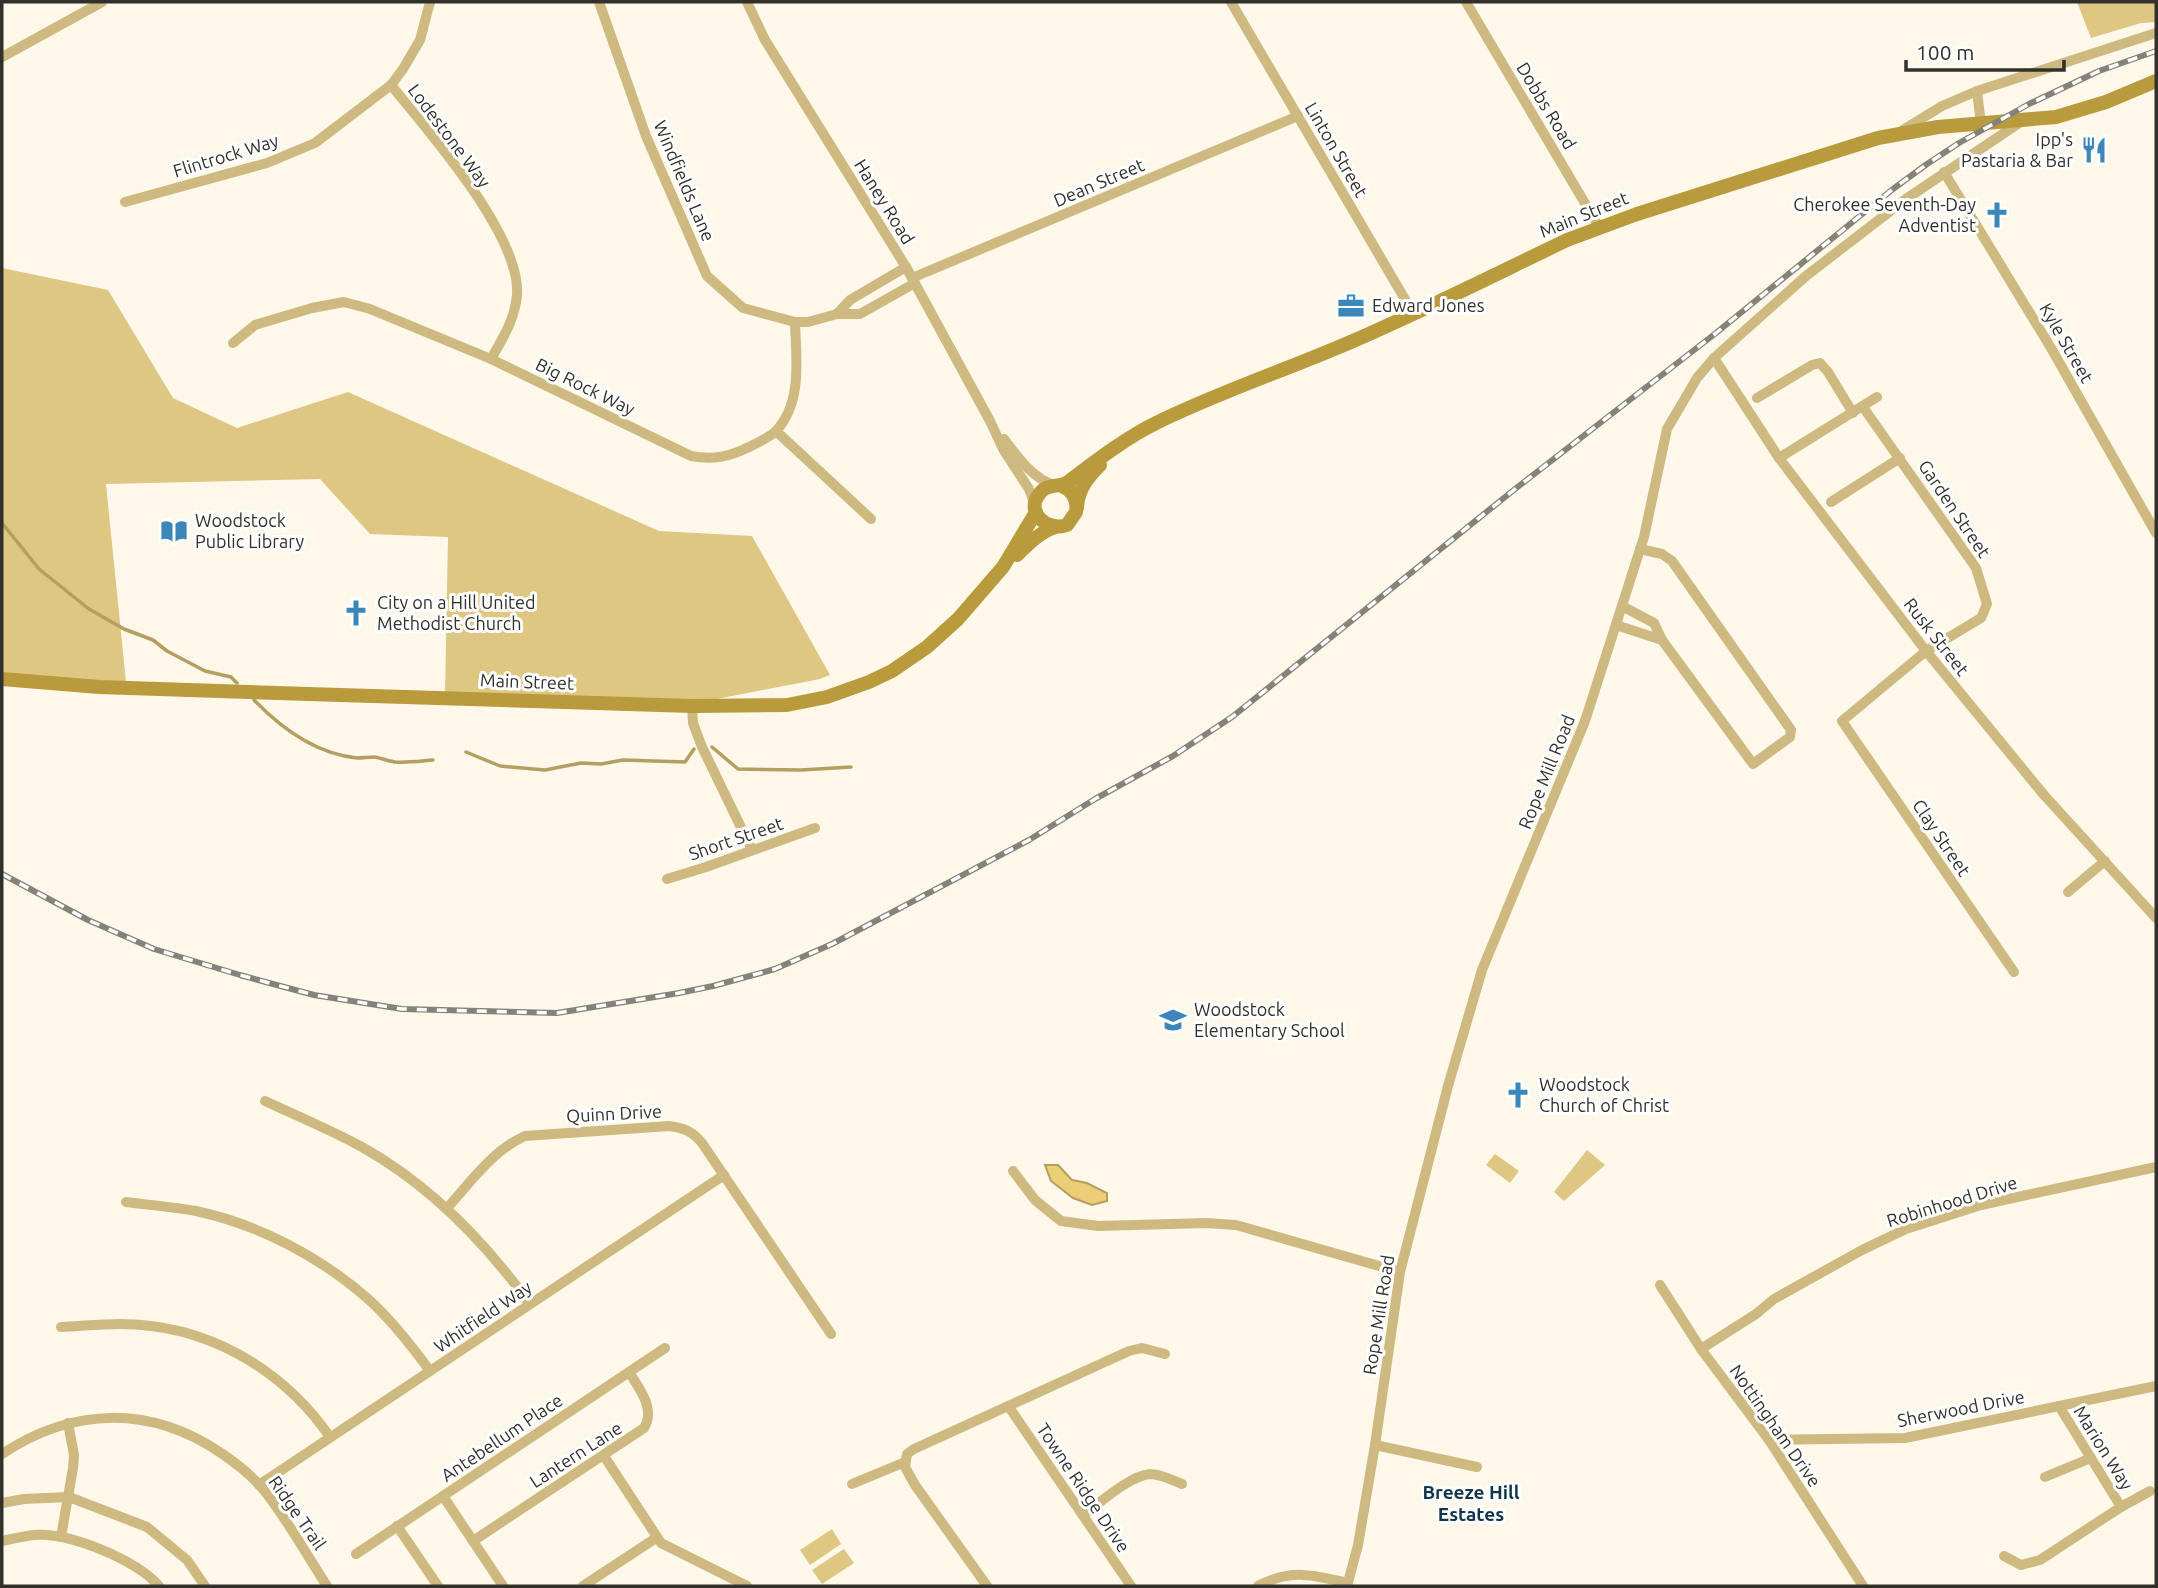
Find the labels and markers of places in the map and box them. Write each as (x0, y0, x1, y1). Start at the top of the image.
place label: Ipp's Pastaria & Bar (1961, 129, 2073, 170)
restaurant icon: Ipp's Pastaria & Bar (2079, 135, 2109, 165)
place label: Cherokee Seventh-Day Adventist (1793, 194, 1976, 235)
church icon: Cherokee Seventh-Day Adventist (1982, 200, 2012, 230)
office icon: Edward Jones (1336, 291, 1366, 321)
place label: Edward Jones (1372, 295, 1485, 315)
place label: Woodstock Public Library (195, 510, 304, 551)
library icon: Woodstock Public Library (159, 516, 189, 546)
place label: City on a Hill United Methodist Church (377, 592, 536, 633)
church icon: City on a Hill United Methodist Church (341, 598, 371, 628)
place label: Woodstock Elementary School (1194, 999, 1345, 1040)
school or university icon: Woodstock Elementary School (1158, 1005, 1188, 1035)
place label: Woodstock Church of Christ (1539, 1074, 1669, 1115)
church icon: Woodstock Church of Christ (1503, 1080, 1533, 1110)

